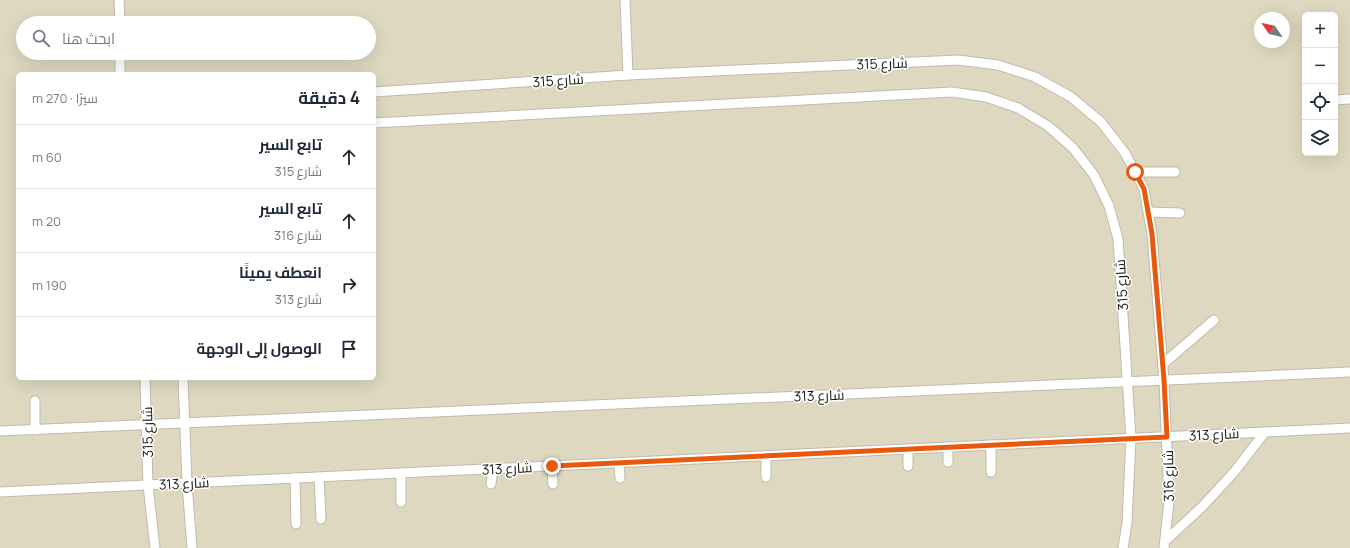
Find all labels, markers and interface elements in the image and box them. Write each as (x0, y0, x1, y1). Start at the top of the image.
north arrow (1254, 12, 1290, 48)
map controls (1302, 12, 1338, 156)
button: + (1302, 12, 1338, 48)
search box (16, 16, 376, 60)
icon: search (30, 27, 52, 49)
text: ابحث هنا (62, 28, 115, 49)
button: − (1302, 48, 1338, 84)
street label: شارع 315 (856, 53, 908, 73)
street label: شارع 315 (532, 69, 584, 91)
button: locate (1302, 84, 1338, 120)
text: 4 دقيقة (298, 86, 360, 109)
text: سيرًا · 270 m (32, 89, 98, 107)
button: layers (1302, 120, 1338, 156)
text: تابع السير (259, 134, 322, 155)
icon: ahead (338, 146, 360, 168)
text: 60 m (32, 148, 62, 166)
text: شارع 315 (274, 162, 322, 180)
route start (1126, 163, 1144, 181)
text: تابع السير (259, 198, 322, 219)
icon: ahead (338, 210, 360, 232)
text: 20 m (32, 212, 61, 230)
text: شارع 316 (274, 226, 322, 244)
street label: شارع 315 (1110, 259, 1132, 311)
text: انعطف يمينًا (239, 262, 322, 283)
icon: right (338, 274, 360, 296)
text: 190 m (32, 276, 67, 294)
text: شارع 313 (275, 290, 322, 308)
text: الوصول إلى الوجهة (196, 338, 322, 359)
icon: arrive (338, 338, 360, 360)
street label: شارع 313 (793, 385, 845, 405)
street label: شارع 315 (137, 406, 157, 458)
street label: شارع 313 (1188, 423, 1240, 445)
street label: شارع 316 (1158, 450, 1178, 502)
street label: شارع 313 (481, 457, 533, 479)
route end (543, 457, 561, 475)
street label: شارع 313 (158, 472, 210, 494)

